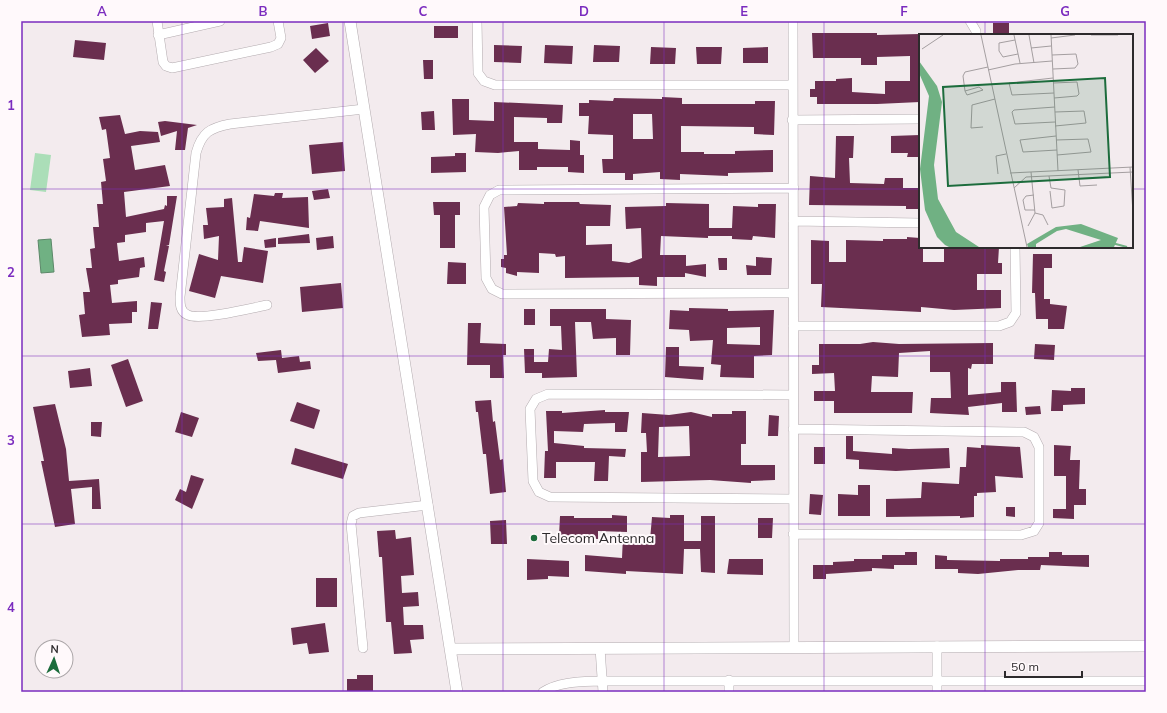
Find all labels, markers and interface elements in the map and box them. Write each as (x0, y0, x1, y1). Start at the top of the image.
text: A (97, 3, 107, 19)
text: B (259, 3, 268, 19)
text: C (419, 3, 428, 19)
text: D (579, 3, 589, 19)
text: E (740, 3, 748, 19)
text: F (900, 3, 908, 19)
text: G (1060, 3, 1070, 19)
inset map (919, 34, 1133, 248)
text: 1 (7, 97, 15, 113)
text: 2 (7, 264, 15, 280)
text: 3 (7, 432, 15, 448)
place label: Telecom Antenna (542, 529, 654, 547)
marker: Telecom Antenna (529, 533, 539, 543)
text: 4 (7, 599, 15, 615)
north arrow (34, 639, 74, 679)
text: N (50, 642, 59, 656)
scale bar (1005, 653, 1082, 679)
text: 50 m (1011, 659, 1039, 674)

